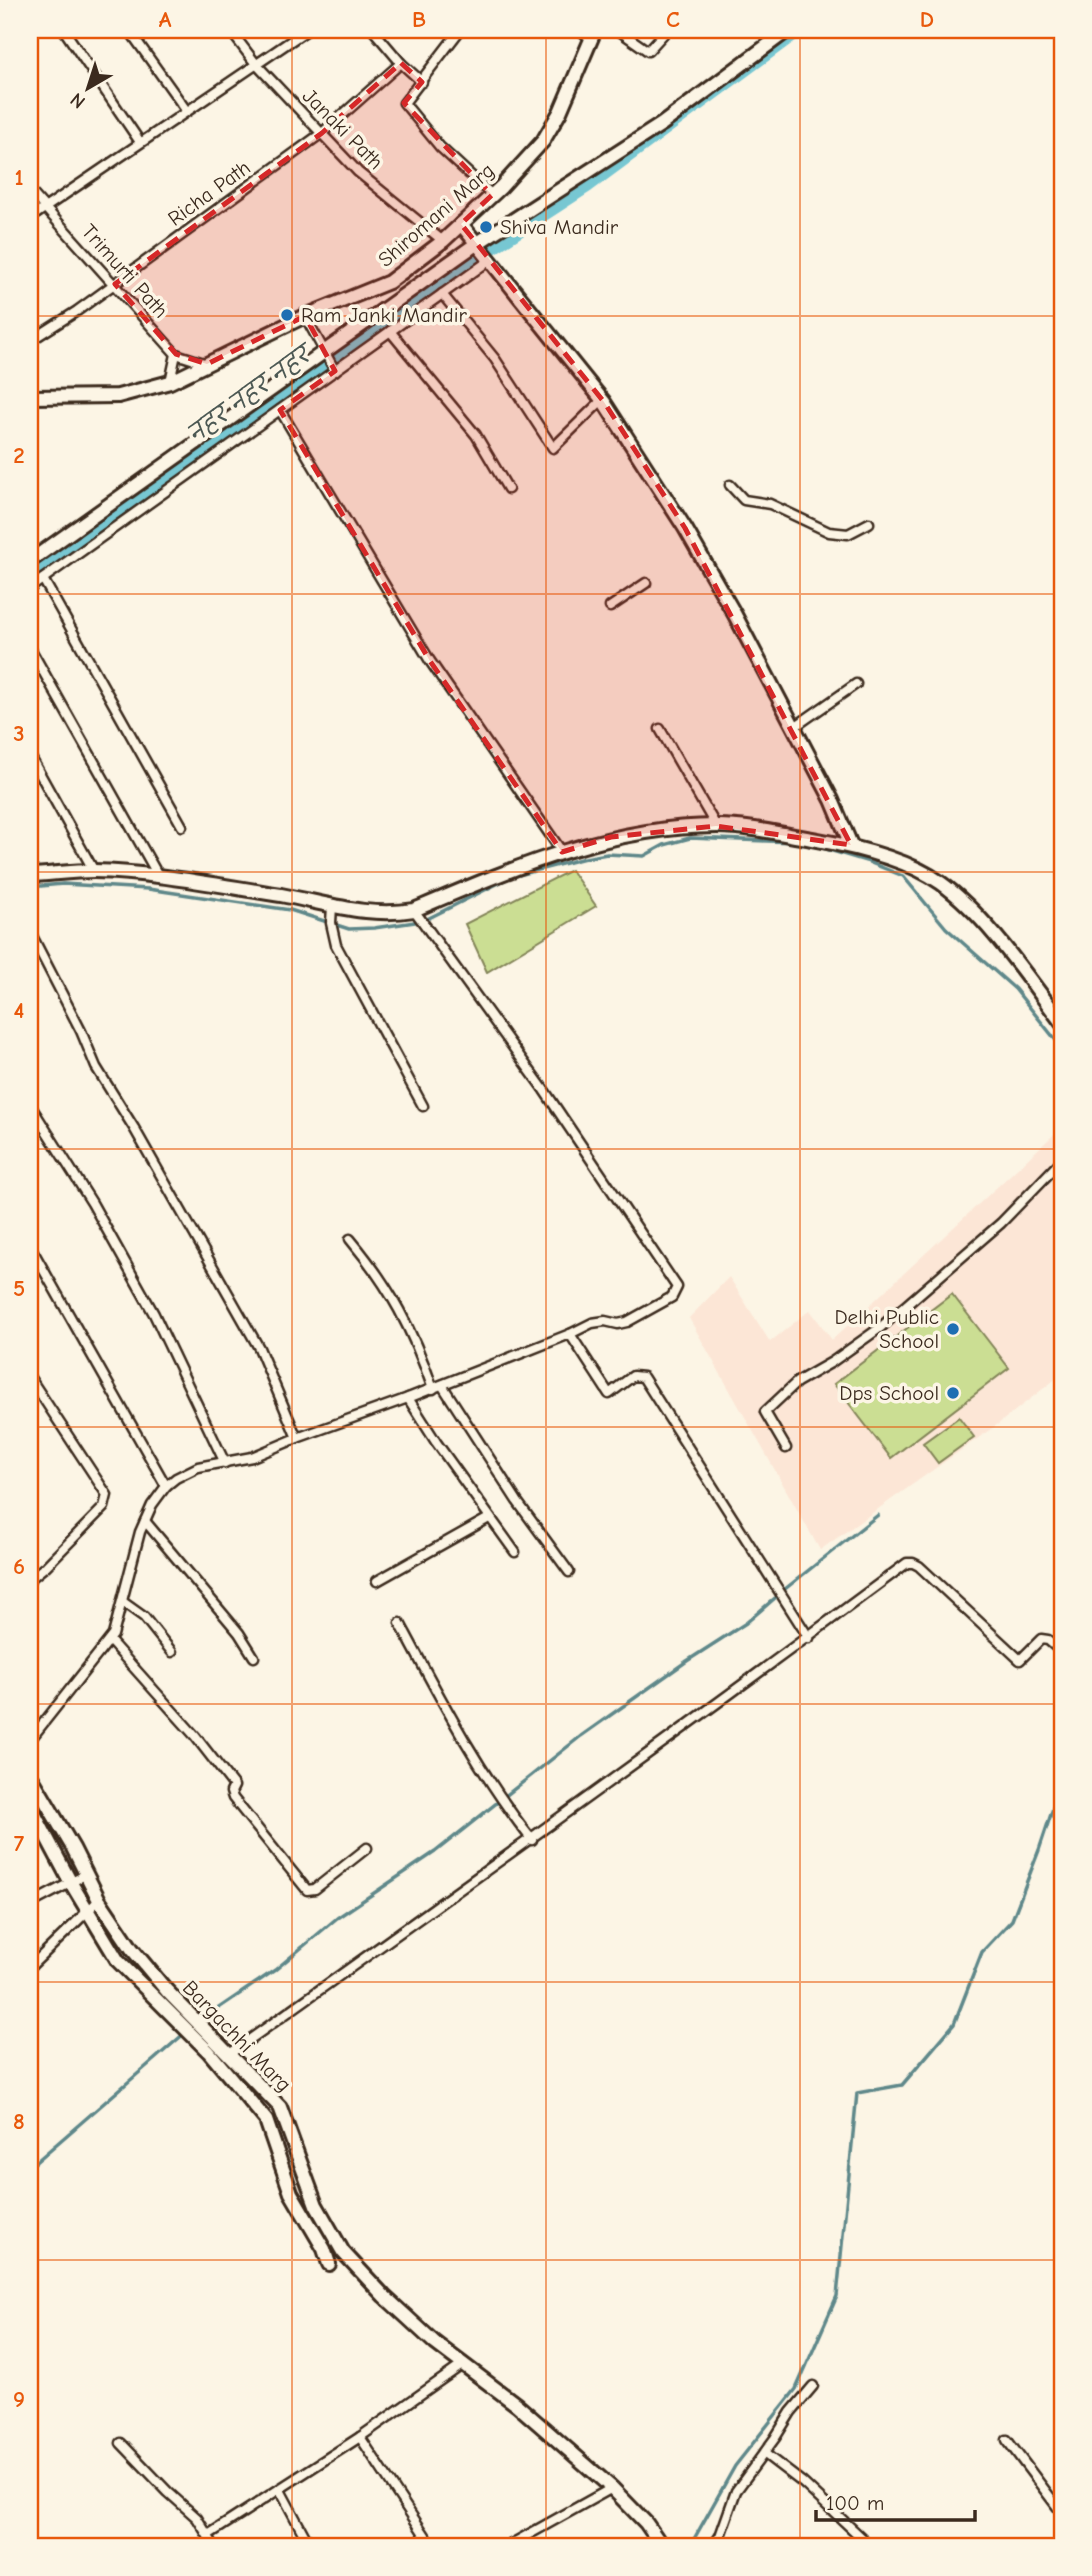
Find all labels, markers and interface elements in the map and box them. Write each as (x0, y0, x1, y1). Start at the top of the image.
text: A (159, 6, 172, 33)
text: B (412, 6, 426, 33)
text: C (666, 6, 680, 33)
text: D (920, 6, 934, 33)
north arrow (52, 52, 122, 122)
street label: Janaki Path (298, 84, 388, 174)
text: N (66, 88, 90, 113)
street label: Richa Path (163, 155, 255, 231)
street label: Shiromani Marg (373, 158, 499, 272)
text: 1 (14, 164, 24, 191)
place label: Shiva Mandir (500, 215, 619, 239)
street label: Trimurti Path (77, 219, 173, 323)
marker: Shiva Mandir (478, 219, 494, 235)
place label: Ram Janki Mandir (301, 303, 467, 327)
marker: Ram Janki Mandir (279, 307, 295, 323)
water label: नहर नहर नहर (183, 338, 320, 448)
text: 2 (13, 442, 25, 469)
text: 3 (13, 720, 25, 747)
text: 4 (14, 997, 25, 1024)
text: 5 (13, 1275, 25, 1302)
place label: Delhi Public School (834, 1305, 939, 1353)
marker: Delhi Public School (945, 1321, 961, 1337)
place label: Dps School (839, 1381, 939, 1405)
marker: Dps School (945, 1385, 961, 1401)
text: 6 (13, 1553, 25, 1580)
text: 7 (14, 1830, 25, 1857)
street label: Bargachhi Marg (178, 1975, 296, 2097)
text: 8 (13, 2108, 25, 2135)
text: 9 (13, 2386, 25, 2413)
scale bar (816, 2478, 975, 2522)
text: 100 m (826, 2491, 884, 2515)

